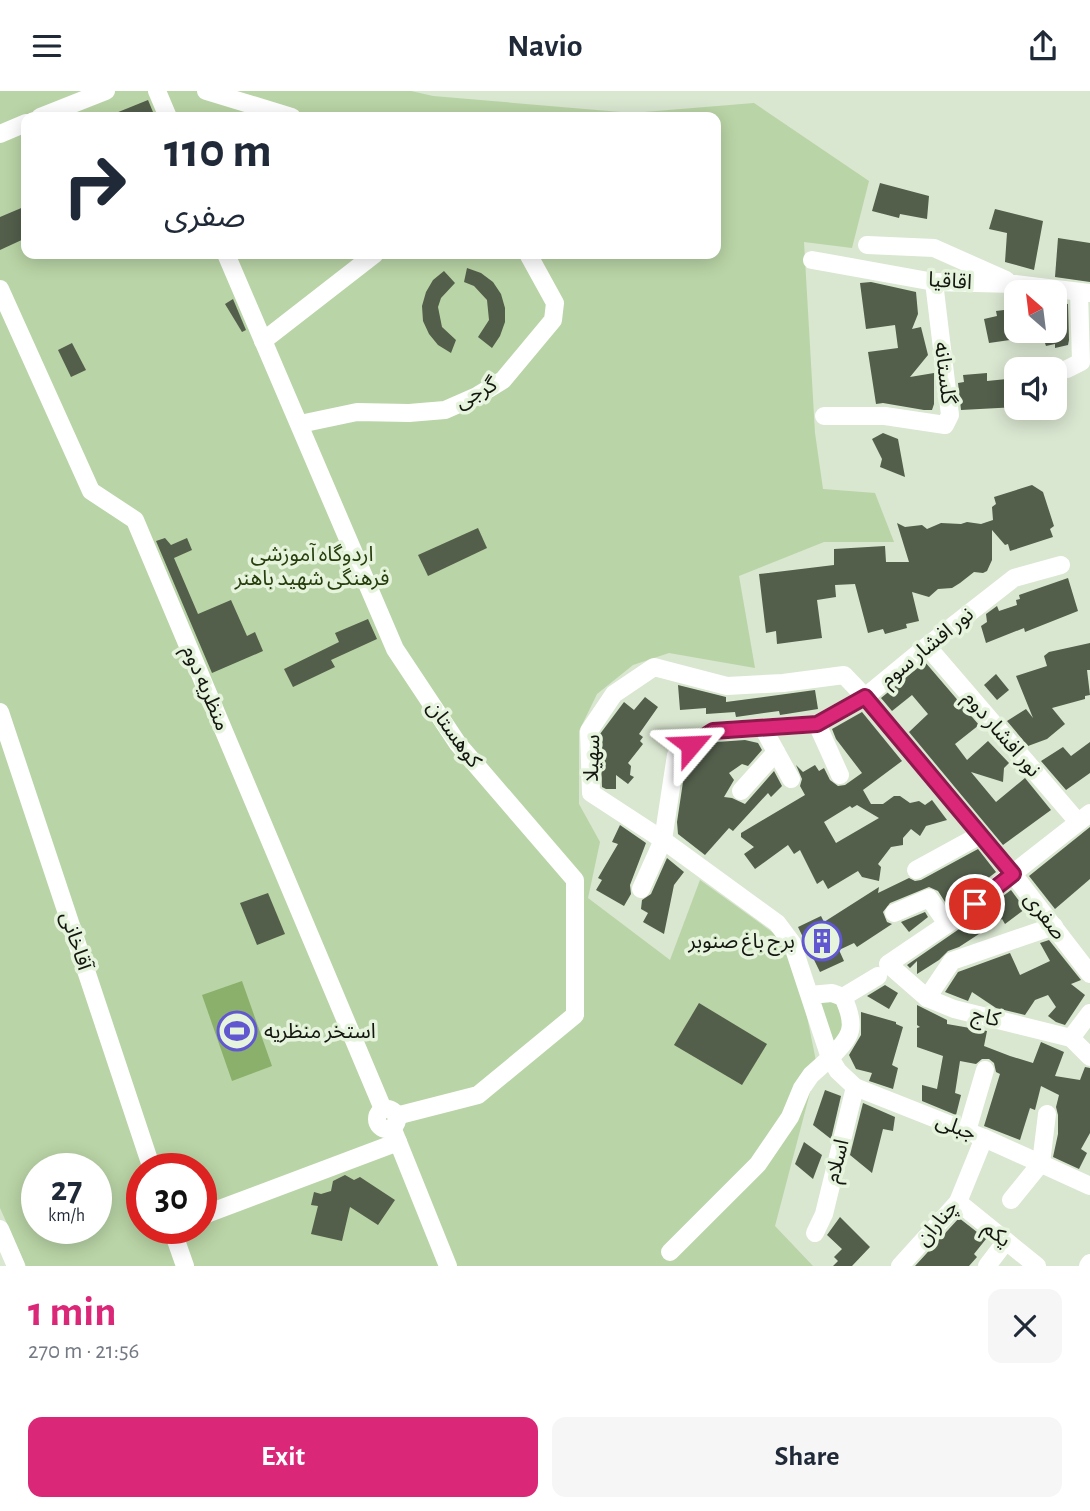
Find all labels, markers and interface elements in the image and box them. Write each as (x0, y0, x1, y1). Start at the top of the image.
icon: menu (28, 27, 66, 65)
icon: share (1024, 27, 1062, 65)
text: Navio (507, 30, 583, 62)
text: 110 m (164, 127, 272, 176)
icon: right (49, 140, 140, 231)
text: صفری (164, 200, 246, 232)
street label: اقاقیا (927, 269, 973, 293)
north arrow (1004, 280, 1068, 343)
map controls (1004, 280, 1067, 420)
street label: گلستانه (931, 341, 960, 406)
button: sound (1004, 357, 1067, 420)
street label: گرجی (451, 372, 501, 413)
park label: اردوگاه آموزشی فرهنگی شهید باهنر (234, 542, 389, 590)
street label: نور افشار سوم (877, 603, 981, 695)
street label: منظریه دوم (174, 642, 233, 736)
street label: نور افشار دوم (956, 687, 1045, 784)
street label: کوهستان (422, 697, 485, 772)
position arrow (654, 708, 728, 782)
street label: سهیلا (581, 734, 604, 782)
pin (945, 874, 1005, 934)
icon: arrive (956, 885, 994, 923)
street label: صفری (1019, 888, 1070, 944)
street label: آقاخانی (56, 909, 97, 974)
building icon: برج باغ صنوبر (801, 920, 843, 962)
place label: برج باغ صنوبر (687, 931, 795, 956)
street label: کاج (969, 1003, 1003, 1035)
sports icon: استخر منظریه (216, 1010, 258, 1052)
place label: استخر منظریه (264, 1021, 376, 1043)
street label: جبلی (933, 1110, 979, 1145)
street label: اسلام (821, 1137, 857, 1186)
speed limit sign: 30 (126, 1153, 217, 1244)
text: 27 (51, 1172, 82, 1207)
street label: چناران (912, 1196, 963, 1251)
text: km/h (48, 1207, 85, 1225)
street label: یکم (977, 1217, 1015, 1254)
button: close (988, 1289, 1062, 1363)
text: 1 min (28, 1291, 117, 1333)
text: 270 m · 21:56 (28, 1340, 139, 1363)
button: Exit (28, 1417, 538, 1497)
button: Share (552, 1417, 1062, 1497)

